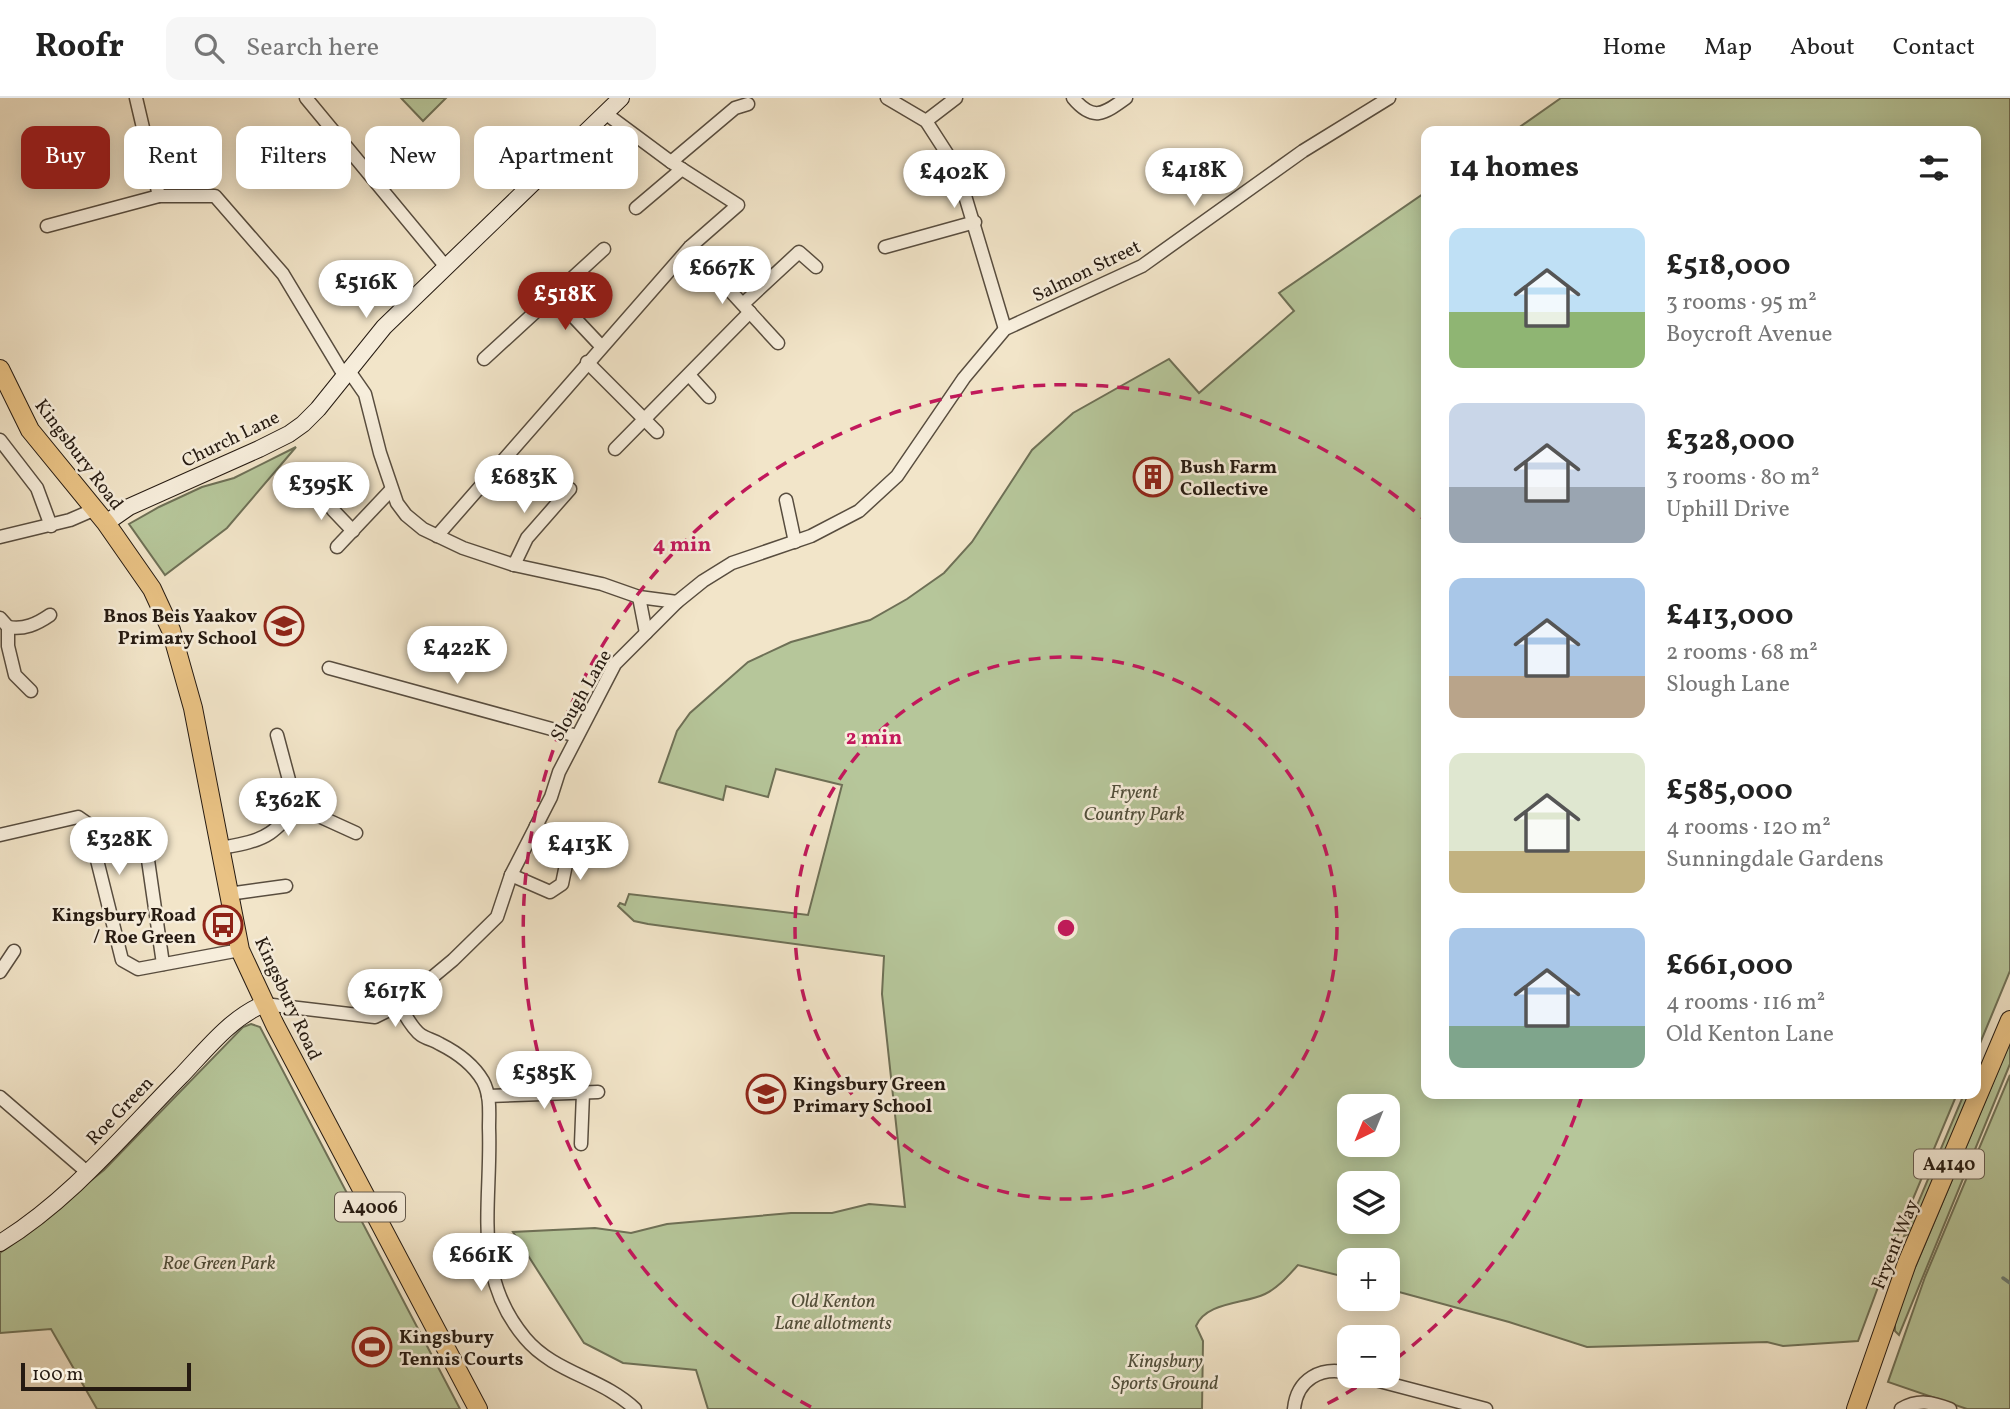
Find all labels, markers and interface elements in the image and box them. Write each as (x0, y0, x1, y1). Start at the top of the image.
search box (166, 17, 656, 80)
text: Roofr (35, 25, 124, 71)
icon: search (190, 29, 228, 67)
text: Search here (246, 30, 379, 66)
text: Home (1602, 31, 1666, 65)
text: Map (1704, 31, 1752, 65)
text: About (1790, 31, 1855, 65)
text: Contact (1893, 31, 1975, 65)
chip: Buy (21, 126, 110, 189)
chip: Rent (124, 126, 222, 189)
chip: Filters (236, 126, 351, 189)
chip: New (365, 126, 460, 189)
chip: Apartment (474, 126, 638, 189)
text: 14 homes (1449, 147, 1579, 189)
pin: £418K (1145, 148, 1243, 208)
icon: filters (1915, 149, 1953, 187)
pin: £402K (905, 150, 1003, 210)
text: £418K (1161, 155, 1227, 187)
text: £402K (919, 157, 989, 189)
street label: Salmon Street (1028, 234, 1146, 309)
text: £518,000 (1666, 245, 1790, 287)
pin: £667K (673, 246, 771, 306)
text: £667K (689, 253, 755, 285)
icon: home (1505, 256, 1589, 340)
pin: £516K (317, 260, 415, 320)
text: £516K (335, 267, 397, 299)
pin: £518K (516, 272, 614, 332)
text: £518K (534, 279, 596, 311)
text: 3 rooms · 95 m² (1666, 287, 1817, 319)
text: Boycroft Avenue (1666, 319, 1832, 351)
street label: Kingsbury Road (28, 394, 129, 516)
street label: Church Lane (178, 405, 284, 475)
text: £328,000 (1666, 420, 1795, 462)
icon: home (1505, 431, 1589, 515)
place label: Bush Farm Collective (1180, 455, 1277, 503)
pin: £683K (475, 456, 573, 515)
building icon: Bush Farm Collective (1132, 456, 1174, 498)
pin: £395K (272, 462, 370, 522)
text: £683K (491, 462, 557, 494)
text: 3 rooms · 80 m² (1666, 462, 1819, 494)
text: £395K (289, 469, 353, 501)
text: Uphill Drive (1666, 494, 1790, 526)
text: 4 min (653, 531, 711, 560)
text: £413,000 (1666, 595, 1794, 637)
place label: Bnos Beis Yaakov Primary School (103, 604, 257, 652)
school or university icon: Bnos Beis Yaakov Primary School (263, 605, 305, 647)
icon: home (1505, 606, 1589, 690)
pin: £422K (408, 626, 506, 686)
text: £422K (423, 633, 491, 665)
text: 2 rooms · 68 m² (1666, 637, 1818, 669)
street label: Slough Lane (545, 645, 619, 747)
text: Slough Lane (1666, 669, 1790, 701)
text: 2 min (846, 724, 902, 753)
text: £585,000 (1666, 770, 1793, 812)
pin: £362K (239, 778, 337, 838)
park label: Fryent Country Park (1083, 780, 1185, 828)
icon: home (1505, 781, 1589, 865)
text: £362K (255, 785, 321, 817)
text: 4 rooms · 120 m² (1666, 812, 1831, 844)
pin: £328K (70, 818, 168, 877)
pin: £413K (531, 822, 629, 882)
text: £328K (86, 824, 152, 856)
text: £413K (548, 829, 612, 861)
text: Sunningdale Gardens (1666, 844, 1884, 876)
place label: Kingsbury Road / Roe Green (52, 903, 196, 951)
bus stop icon: Kingsbury Road / Roe Green (202, 904, 244, 946)
centre of rings (1054, 916, 1078, 940)
street label: Kingsbury Road (247, 933, 327, 1065)
text: £661,000 (1666, 945, 1793, 987)
icon: home (1505, 956, 1589, 1040)
pin: £617K (346, 970, 444, 1029)
text: £617K (364, 976, 426, 1008)
text: 4 rooms · 116 m² (1666, 987, 1825, 1019)
text: Old Kenton Lane (1666, 1019, 1834, 1051)
pin: £585K (495, 1052, 593, 1111)
text: £585K (512, 1058, 576, 1090)
street label: Roe Green (81, 1071, 160, 1152)
place label: Kingsbury Green Primary School (793, 1072, 946, 1120)
school or university icon: Kingsbury Green Primary School (745, 1073, 787, 1115)
north arrow (1337, 1094, 1400, 1157)
map controls (1337, 1094, 1400, 1388)
road number: A4140 (1914, 1149, 1984, 1178)
button: layers (1337, 1171, 1400, 1234)
road number: A4006 (335, 1192, 405, 1222)
street label: Fryent Way (1866, 1196, 1926, 1294)
pin: £661K (432, 1234, 530, 1293)
text: £661K (449, 1240, 513, 1272)
button: + (1337, 1248, 1400, 1311)
park label: Roe Green Park (162, 1251, 276, 1277)
park label: Old Kenton Lane allotments (774, 1289, 892, 1337)
place label: Kingsbury Tennis Courts (399, 1325, 524, 1373)
button: − (1337, 1325, 1400, 1388)
sports icon: Kingsbury Tennis Courts (351, 1326, 393, 1368)
park label: Kingsbury Sports Ground (1112, 1349, 1218, 1397)
scale bar (21, 1360, 191, 1392)
text: 100 m (32, 1362, 83, 1388)

